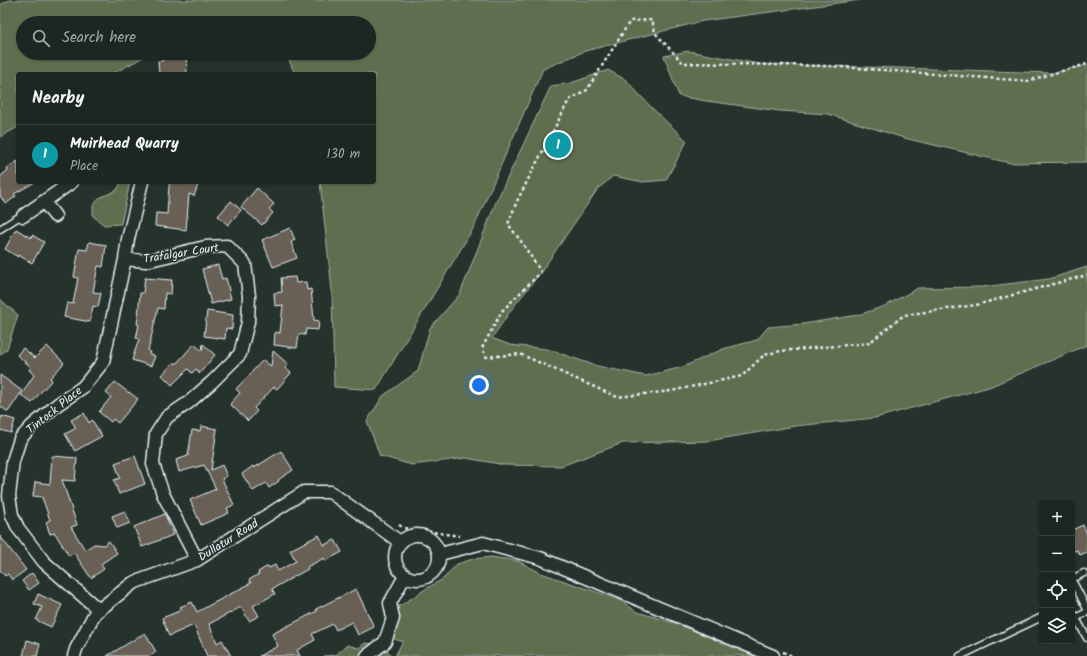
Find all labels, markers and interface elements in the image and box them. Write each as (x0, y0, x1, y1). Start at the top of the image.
search box (16, 16, 376, 60)
text: Search here (62, 26, 136, 50)
icon: search (30, 27, 52, 49)
text: Nearby (32, 85, 84, 112)
pin: 1 (545, 130, 571, 160)
text: Muirhead Quarry (70, 132, 179, 156)
text: 1 (43, 144, 47, 165)
text: 130 m (326, 144, 360, 165)
text: Place (70, 156, 98, 177)
street label: Trafalgar Court (142, 238, 221, 269)
your location (469, 375, 489, 395)
street label: Tintock Place (22, 381, 87, 439)
map controls (1039, 500, 1075, 644)
button: + (1039, 500, 1075, 536)
street label: Dullatur Road (194, 514, 263, 567)
button: − (1039, 536, 1075, 572)
button: locate (1039, 572, 1075, 608)
button: layers (1039, 608, 1075, 644)

